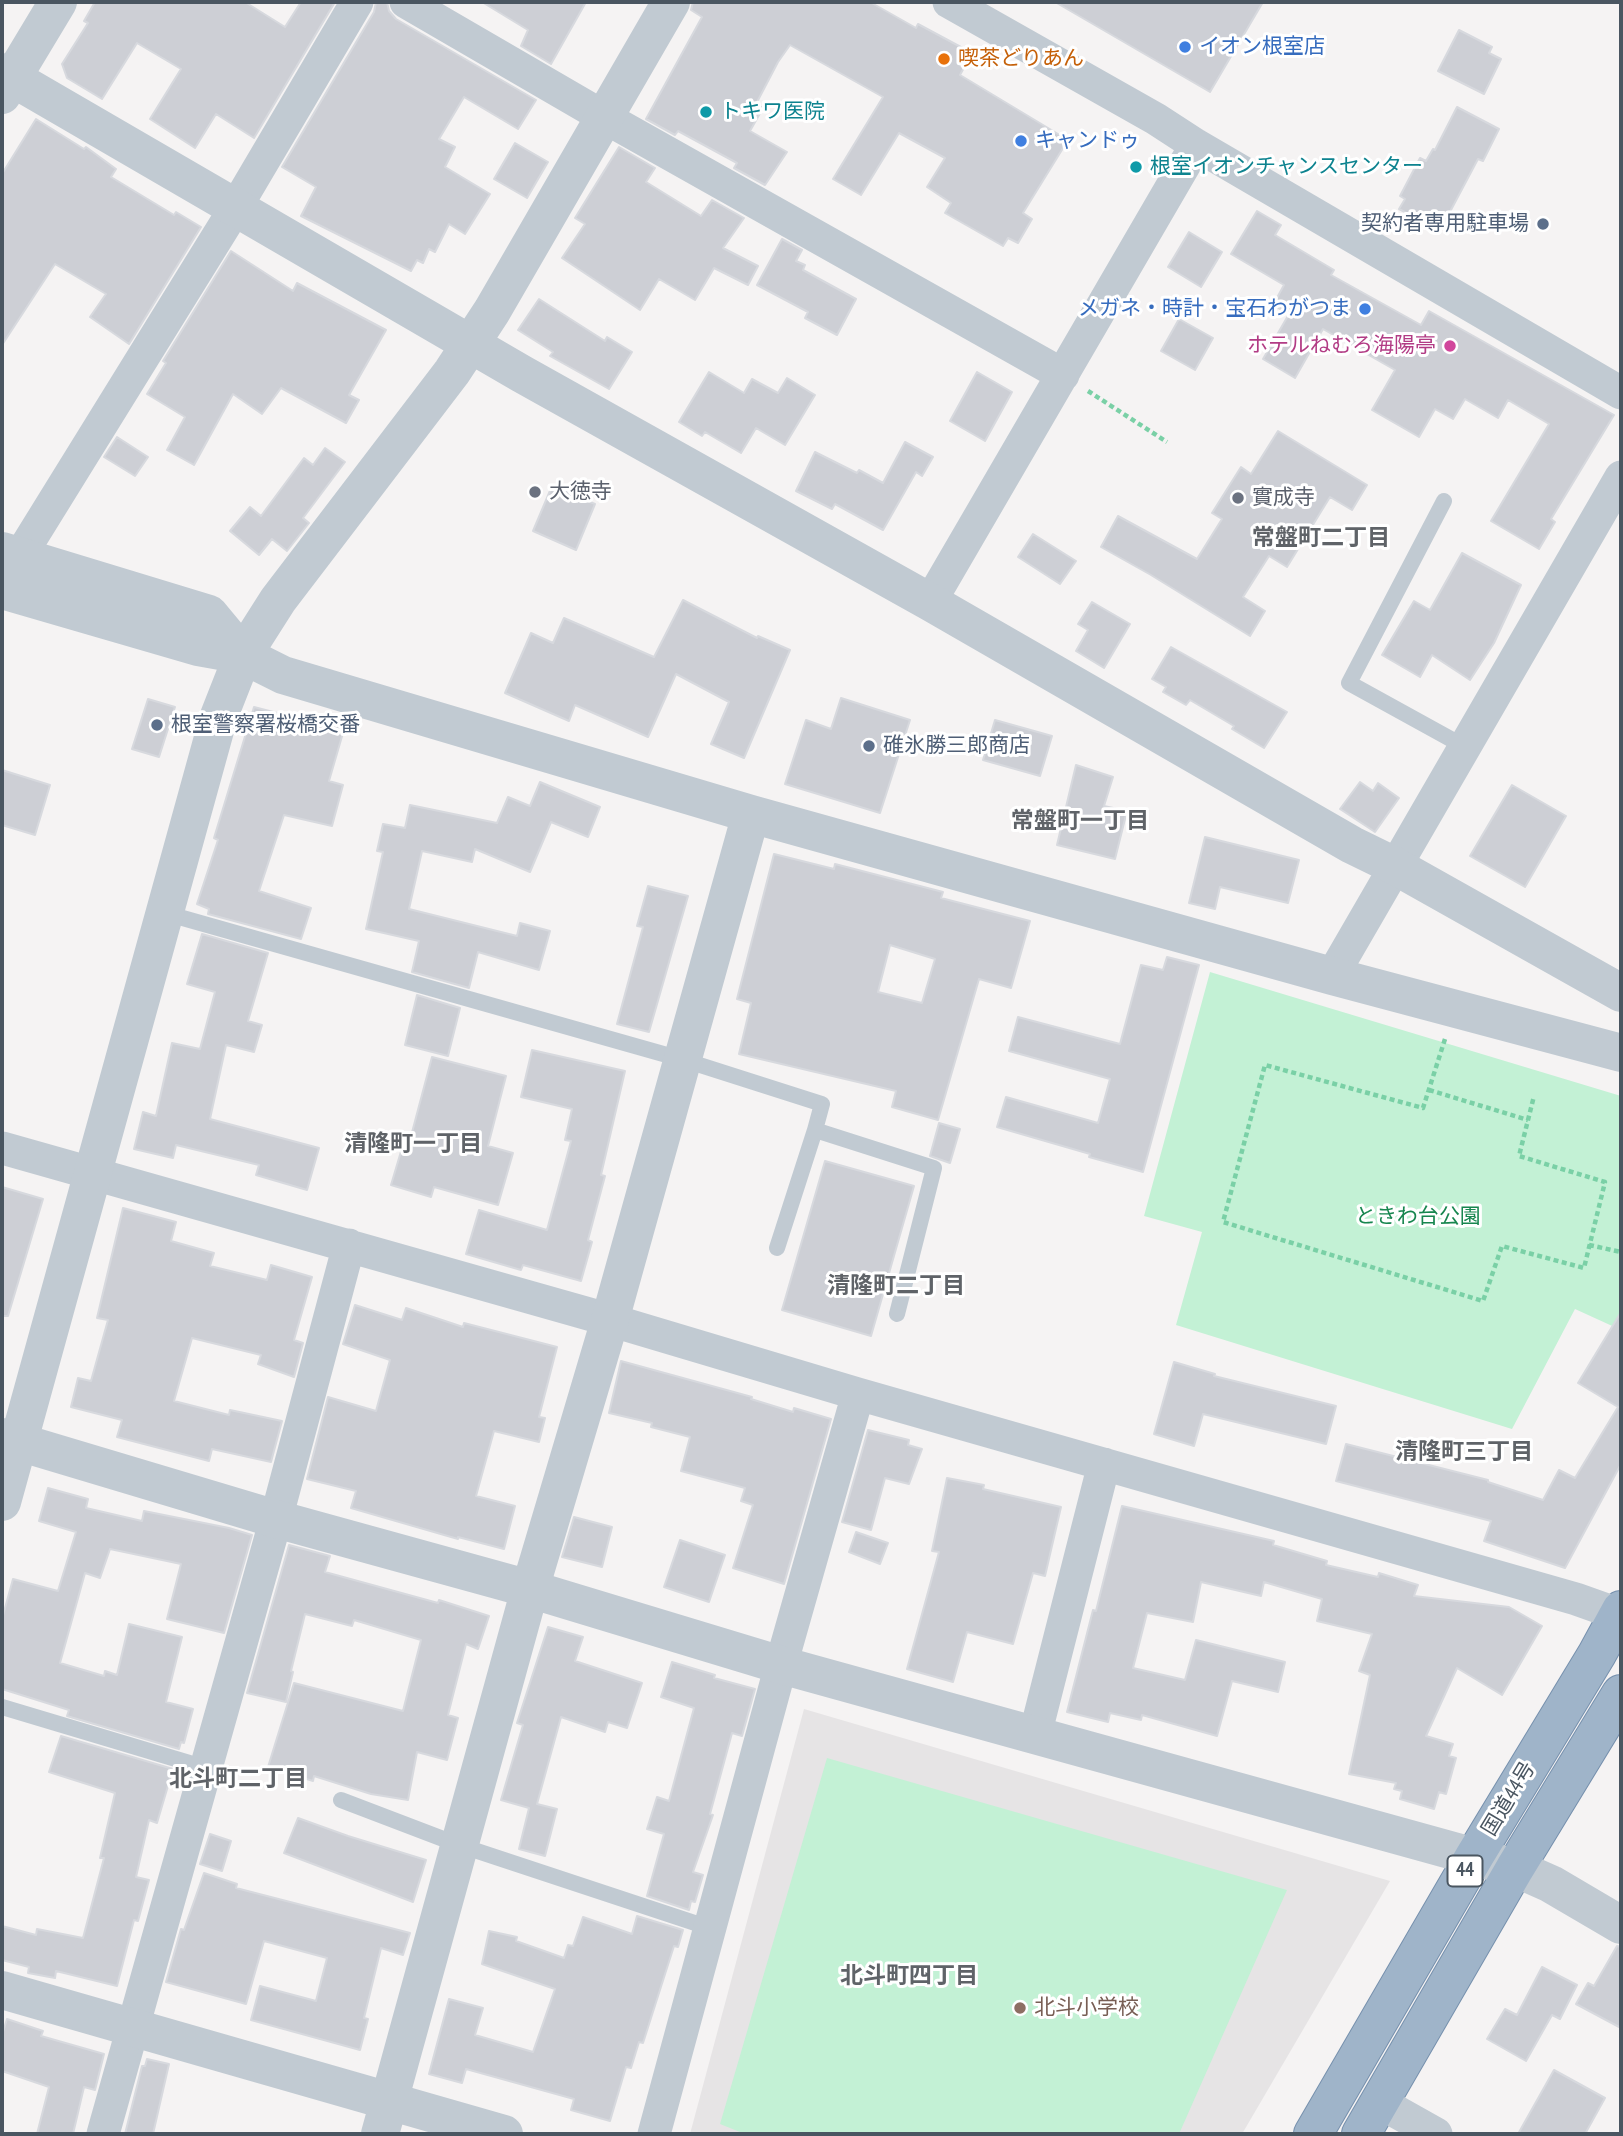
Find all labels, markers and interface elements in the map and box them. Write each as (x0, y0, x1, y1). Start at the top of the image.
place label: イオン根室店 (1199, 34, 1325, 60)
marker: イオン根室店 (1177, 39, 1193, 55)
place label: 喫茶どりあん (958, 46, 1084, 72)
marker: 喫茶どりあん (936, 51, 952, 67)
place label: トキワ医院 (720, 99, 825, 125)
marker: トキワ医院 (698, 104, 714, 120)
place label: キャンドゥ (1035, 128, 1140, 154)
marker: キャンドゥ (1013, 133, 1029, 149)
place label: 根室イオンチャンスセンター (1150, 154, 1423, 180)
marker: 根室イオンチャンスセンター (1128, 159, 1144, 175)
place label: 契約者専用駐車場 (1361, 211, 1529, 237)
marker: 契約者専用駐車場 (1535, 216, 1551, 232)
place label: メガネ・時計・宝石わがつま (1078, 296, 1351, 322)
marker: メガネ・時計・宝石わがつま (1357, 301, 1373, 317)
place label: ホテルねむろ海陽亭 (1247, 333, 1436, 359)
marker: ホテルねむろ海陽亭 (1442, 338, 1458, 354)
place label: 大徳寺 (549, 479, 612, 505)
marker: 大徳寺 (527, 484, 543, 500)
place label: 實成寺 (1252, 485, 1315, 511)
marker: 實成寺 (1230, 490, 1246, 506)
district label: 常盤町二丁目 (1252, 524, 1390, 552)
place label: 根室警察署桜橋交番 (171, 712, 360, 738)
marker: 根室警察署桜橋交番 (149, 717, 165, 733)
place label: 碓氷勝三郎商店 (883, 733, 1030, 759)
marker: 碓氷勝三郎商店 (861, 738, 877, 754)
district label: 常盤町一丁目 (1011, 807, 1149, 835)
district label: 清隆町一丁目 (344, 1130, 482, 1158)
park label: ときわ台公園 (1355, 1204, 1481, 1230)
district label: 清隆町二丁目 (827, 1272, 965, 1300)
district label: 清隆町三丁目 (1395, 1438, 1533, 1466)
street label: 国道44号 (1477, 1757, 1541, 1841)
district label: 北斗町二丁目 (169, 1765, 307, 1793)
road number: 44 (1448, 1856, 1482, 1886)
district label: 北斗町四丁目 (840, 1962, 978, 1990)
place label: 北斗小学校 (1034, 1995, 1139, 2021)
marker: 北斗小学校 (1012, 2000, 1028, 2016)

